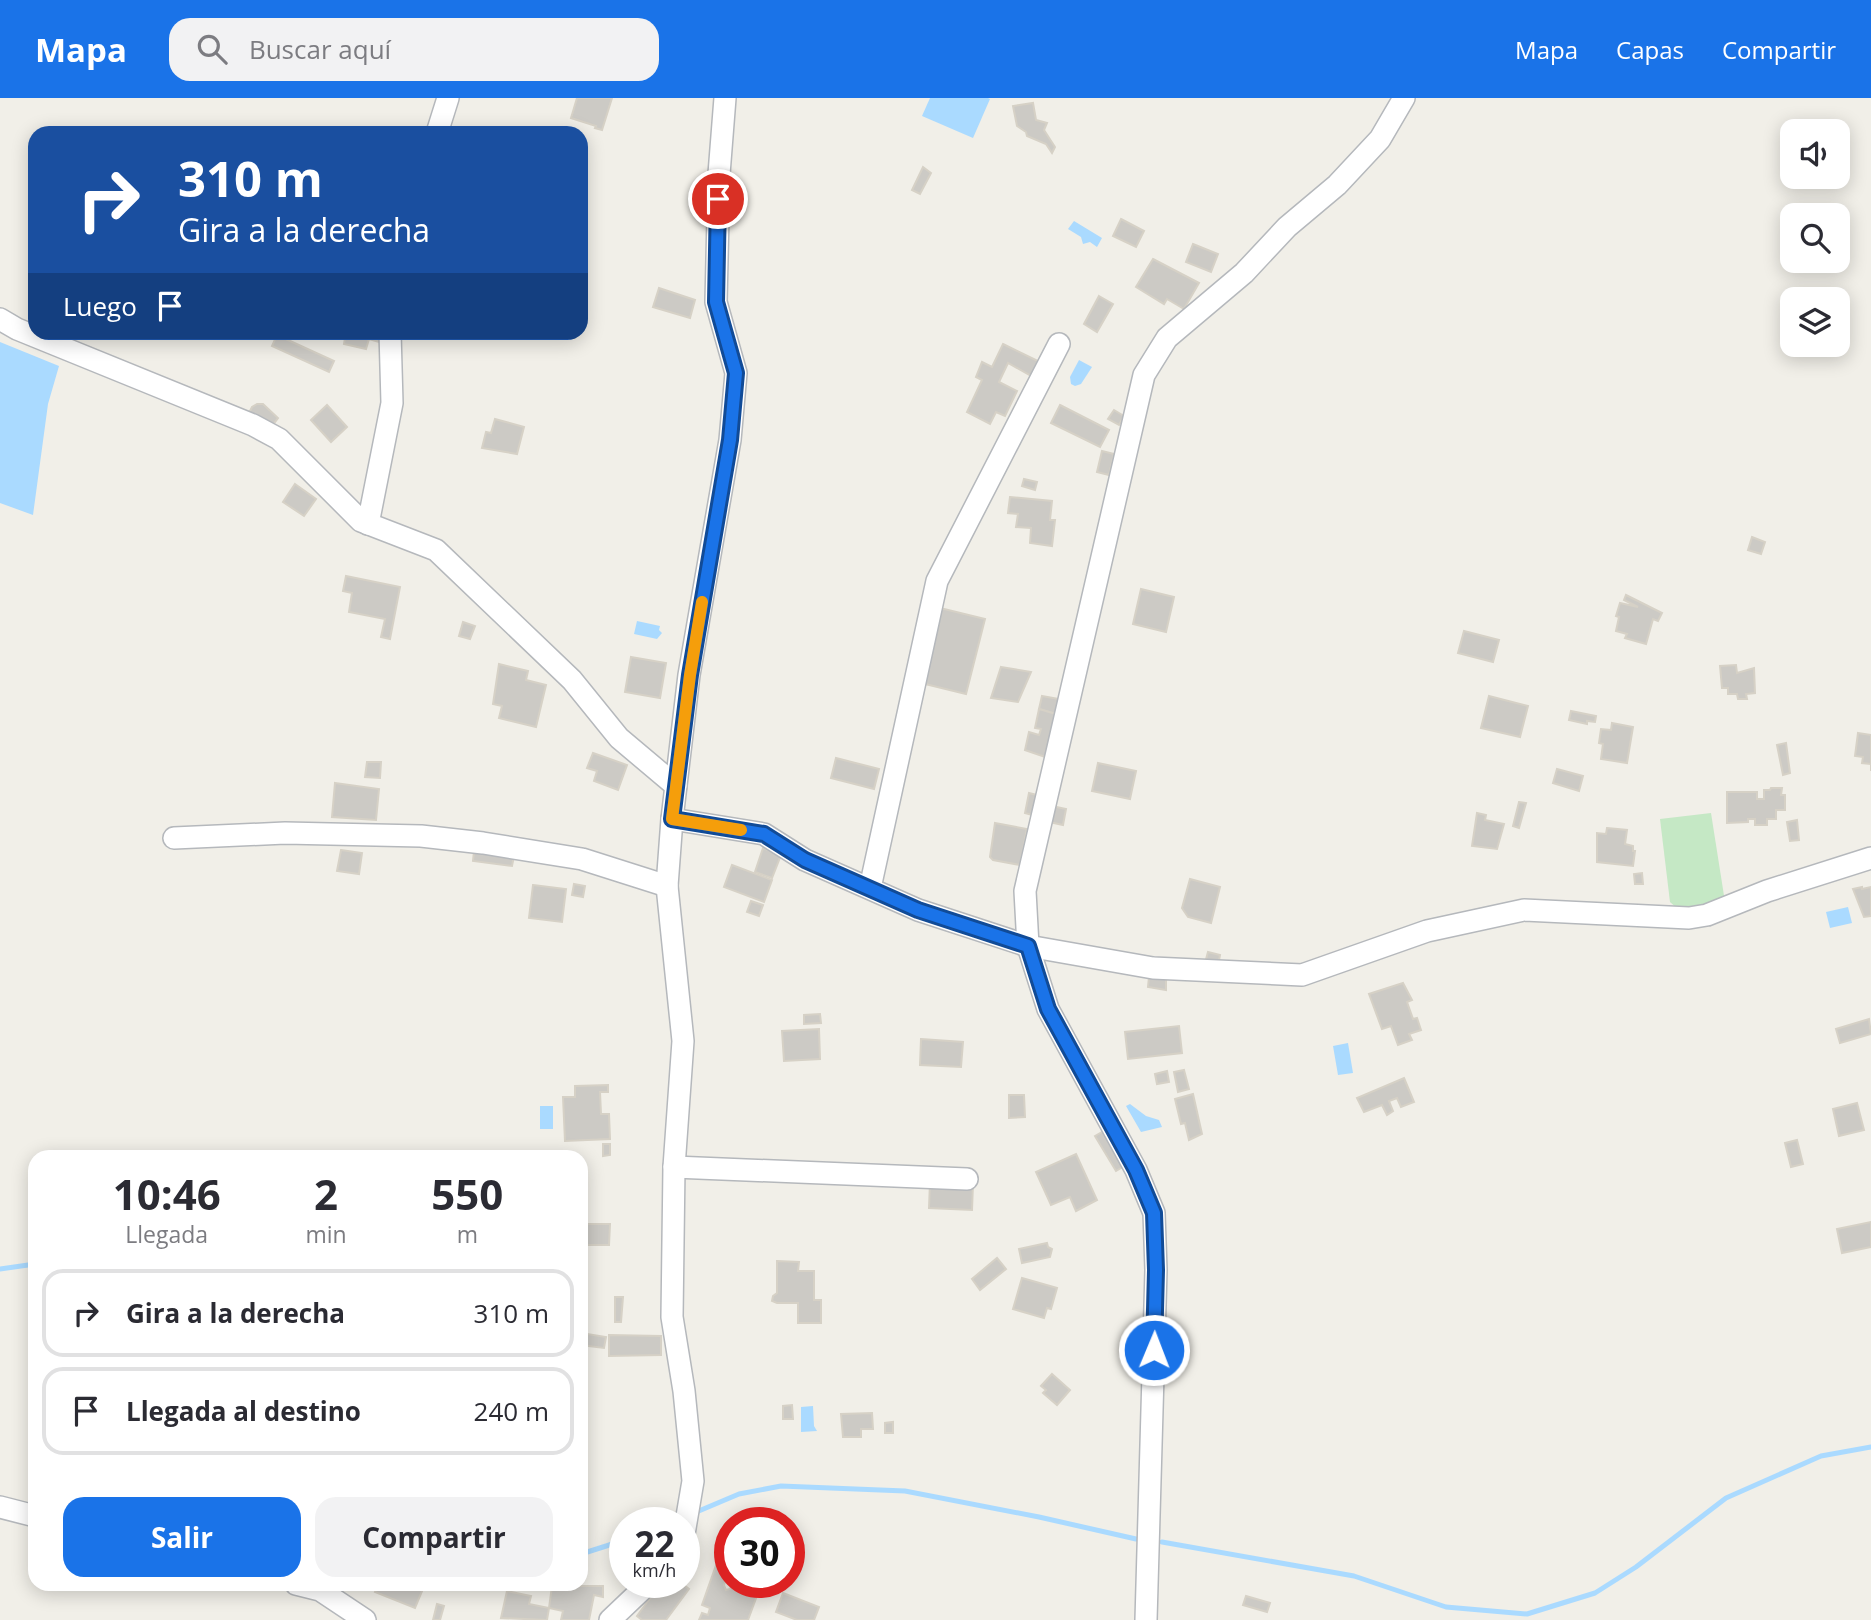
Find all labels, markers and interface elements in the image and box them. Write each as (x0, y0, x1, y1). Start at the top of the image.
search box (169, 18, 659, 81)
text: Mapa (35, 27, 127, 72)
icon: search (193, 30, 231, 68)
text: Buscar aquí (249, 31, 391, 67)
text: Mapa (1515, 33, 1578, 66)
text: Capas (1616, 33, 1684, 66)
text: Compartir (1722, 33, 1836, 66)
map controls (1780, 119, 1850, 357)
button: sound (1780, 119, 1850, 189)
text: 310 m (178, 145, 323, 211)
icon: right (63, 154, 154, 245)
pin (688, 169, 748, 229)
icon: arrive (699, 180, 737, 218)
button: search (1780, 203, 1850, 273)
text: Gira a la derecha (178, 208, 430, 251)
icon: arrive (151, 287, 189, 325)
button: layers (1780, 287, 1850, 357)
text: Luego (63, 288, 137, 324)
text: 10:46 (113, 1165, 221, 1222)
text: 2 (314, 1165, 338, 1222)
text: 550 (431, 1165, 503, 1222)
text: Llegada (125, 1218, 208, 1250)
text: min (305, 1218, 347, 1250)
text: m (457, 1218, 478, 1250)
icon: right (67, 1294, 105, 1332)
text: Gira a la derecha (126, 1295, 345, 1331)
text: 310 m (474, 1295, 549, 1331)
position arrow (1117, 1313, 1191, 1387)
icon: arrive (67, 1392, 105, 1430)
text: Llegada al destino (126, 1393, 361, 1429)
text: 240 m (474, 1393, 549, 1429)
button: Salir (63, 1497, 301, 1577)
button: Compartir (315, 1497, 553, 1577)
speed limit sign: 30 (714, 1507, 805, 1598)
text: 22 (634, 1520, 675, 1567)
text: km/h (633, 1558, 676, 1582)

